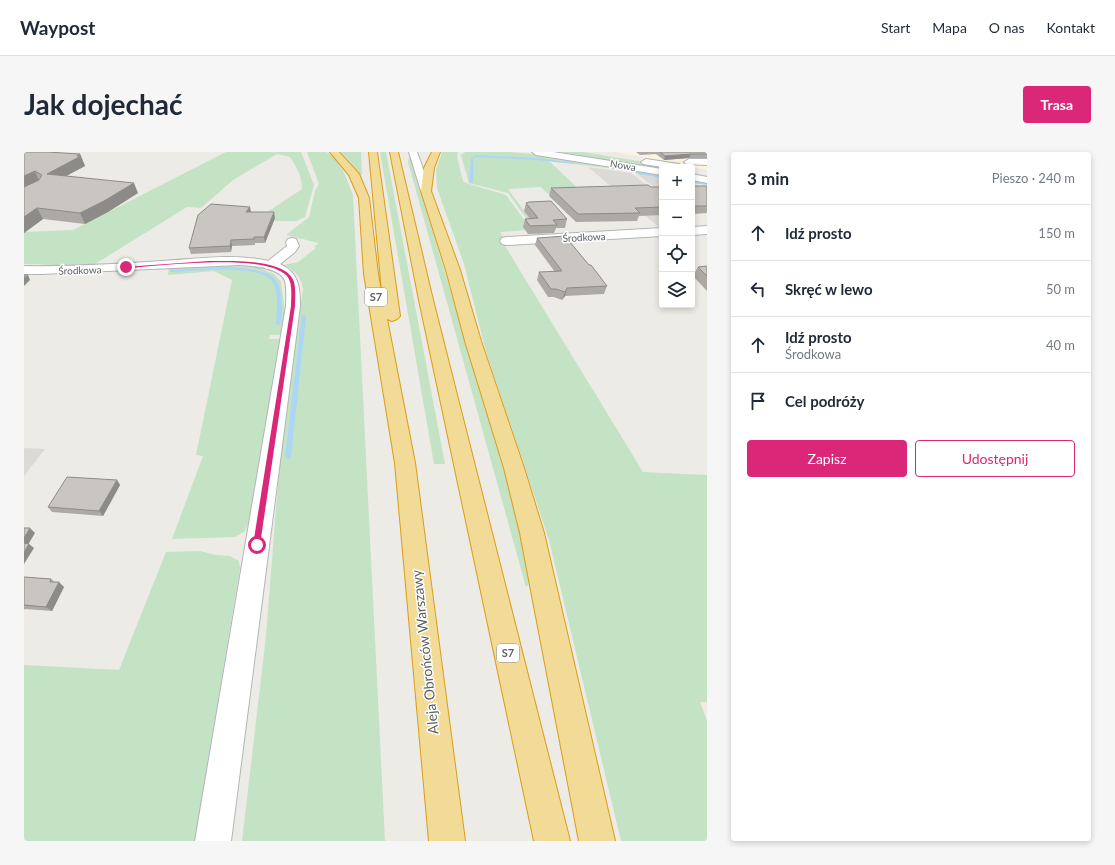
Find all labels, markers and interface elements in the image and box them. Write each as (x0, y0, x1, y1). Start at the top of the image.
text: Waypost (20, 16, 95, 39)
text: Start (881, 19, 910, 36)
text: Mapa (932, 19, 967, 36)
text: O nas (989, 19, 1024, 36)
text: Kontakt (1046, 19, 1095, 36)
button: Trasa (1023, 86, 1091, 123)
text: Jak dojechać (24, 87, 183, 121)
street label: Nowa (609, 157, 637, 173)
map controls (659, 164, 695, 308)
button: + (659, 164, 695, 200)
text: 3 min (747, 168, 789, 189)
text: Pieszo · 240 m (992, 170, 1075, 186)
button: − (659, 200, 695, 236)
icon: ahead (747, 222, 769, 244)
text: Idź prosto (785, 224, 852, 242)
text: 150 m (1038, 225, 1075, 241)
street label: Środkowa (562, 230, 606, 244)
button: locate (659, 236, 695, 272)
route end (117, 258, 135, 276)
street label: Środkowa (58, 263, 102, 277)
button: layers (659, 272, 695, 308)
icon: left (747, 278, 769, 300)
text: Skręć w lewo (785, 280, 873, 298)
text: 50 m (1046, 281, 1075, 297)
road number: S7 (365, 288, 387, 306)
text: Idź prosto (785, 328, 852, 346)
icon: ahead (747, 334, 769, 356)
text: 40 m (1046, 337, 1075, 353)
text: Środkowa (785, 346, 841, 362)
icon: arrive (747, 390, 769, 412)
text: Cel podróży (785, 392, 864, 410)
button: Zapisz (747, 440, 907, 477)
button: Udostępnij (915, 440, 1075, 477)
route start (248, 536, 266, 554)
street label: Aleja Obrońców Warszawy (407, 568, 442, 735)
road number: S7 (497, 644, 519, 662)

